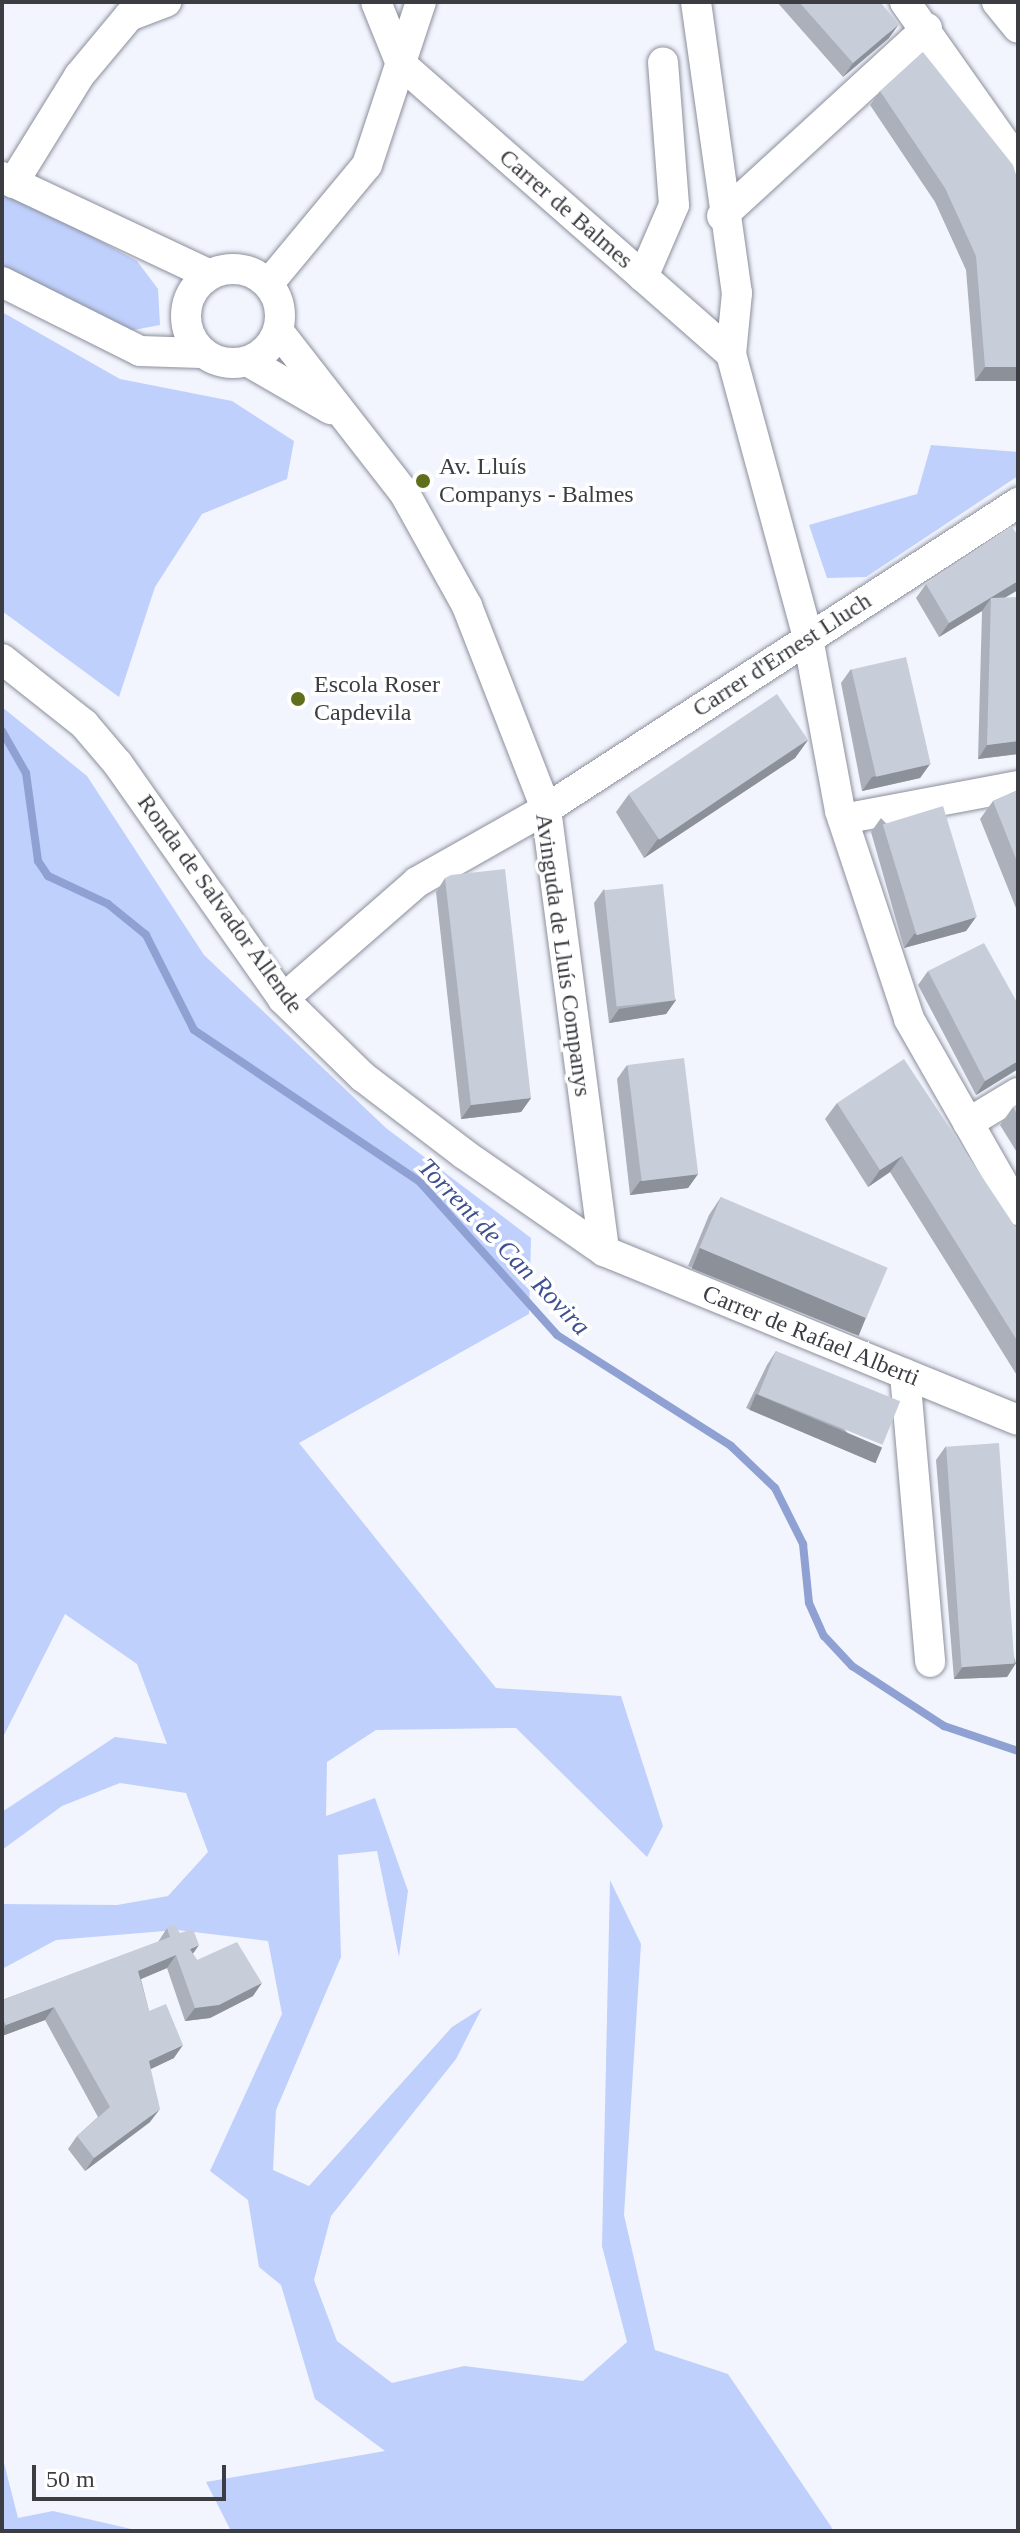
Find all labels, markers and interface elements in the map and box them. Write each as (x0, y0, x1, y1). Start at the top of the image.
street label: Carrer de Balmes (493, 143, 639, 275)
place label: Av. Lluís Companys - Balmes (439, 453, 634, 509)
marker: Av. Lluís Companys - Balmes (414, 472, 432, 490)
street label: Carrer d'Ernest Lluch (687, 587, 877, 723)
place label: Escola Roser Capdevila (314, 671, 440, 727)
marker: Escola Roser Capdevila (289, 690, 307, 708)
street label: Ronda de Salvador Allende (131, 789, 309, 1019)
street label: Avinguda de Lluís Companys (529, 812, 597, 1098)
water label: Torrent de Can Rovira (411, 1152, 597, 1342)
street label: Carrer de Rafael Alberti (698, 1279, 924, 1393)
scale bar (36, 2449, 230, 2499)
text: 50 m (46, 2466, 95, 2492)

